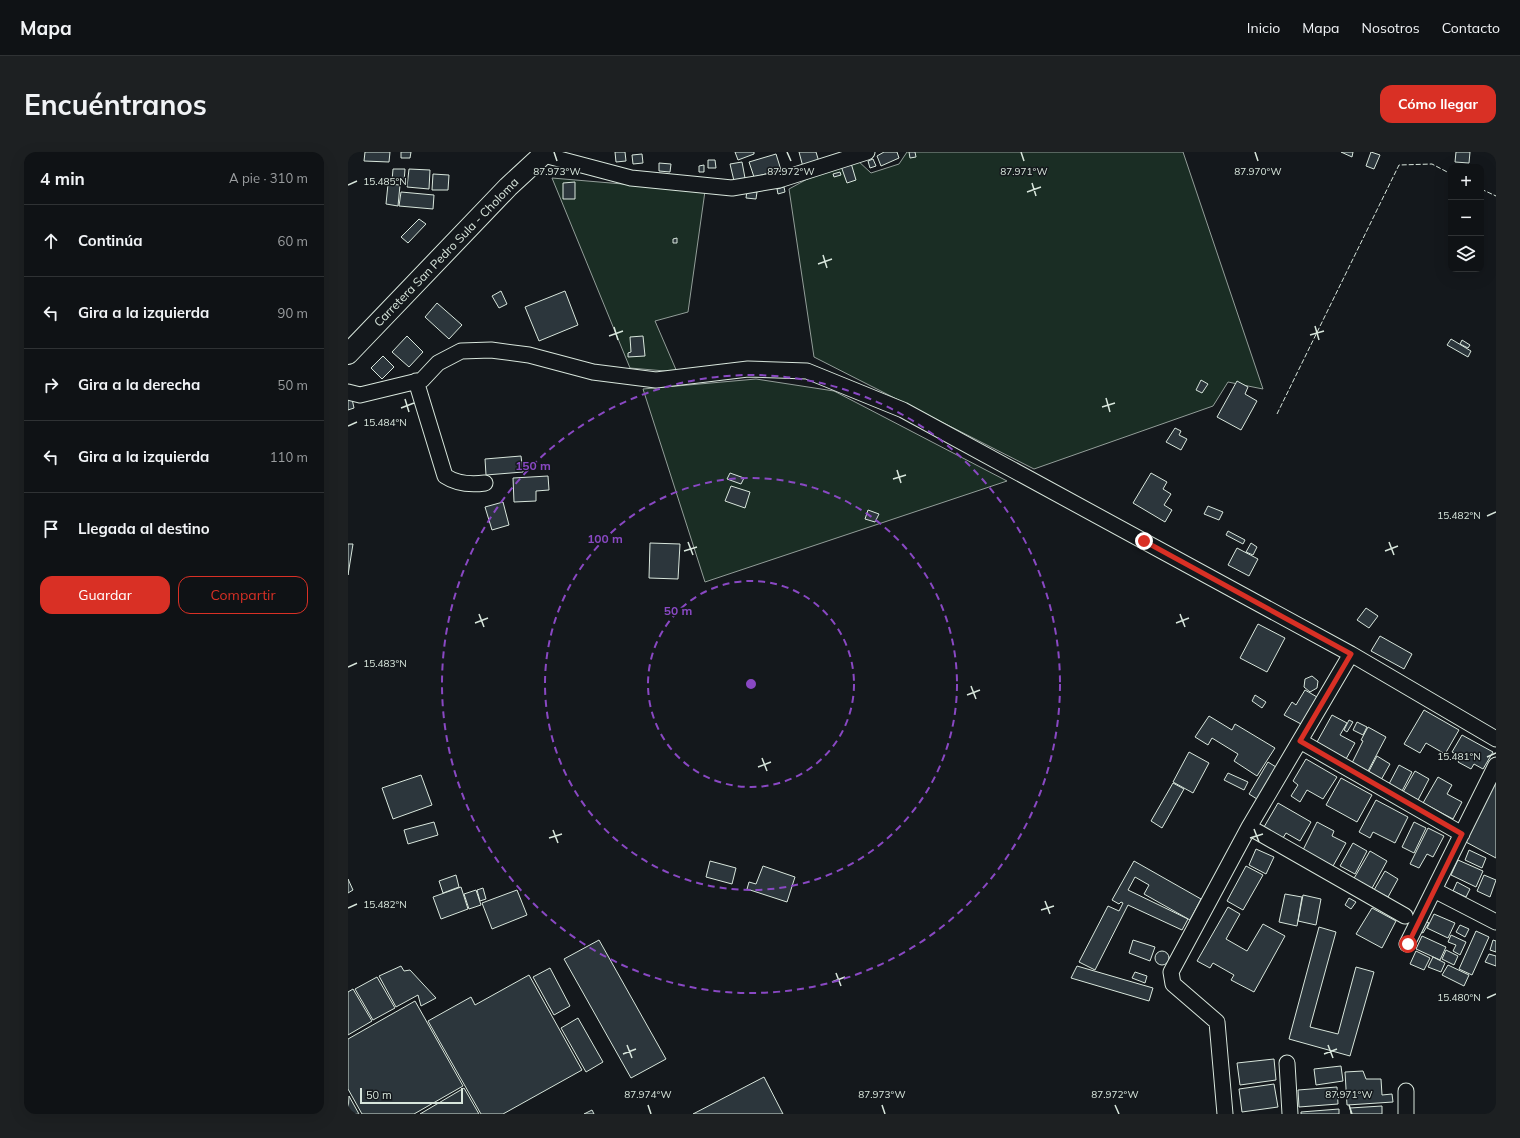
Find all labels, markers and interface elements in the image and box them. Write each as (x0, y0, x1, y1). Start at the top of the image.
text: Mapa (20, 16, 72, 40)
text: Inicio (1247, 19, 1280, 37)
text: Mapa (1302, 19, 1340, 37)
text: Nosotros (1362, 19, 1420, 37)
text: Contacto (1442, 19, 1500, 37)
button: Cómo llegar (1380, 85, 1496, 123)
text: Encuéntranos (24, 87, 207, 122)
map controls (1448, 164, 1484, 272)
button: + (1448, 164, 1484, 200)
text: 87.973°W (533, 165, 581, 178)
text: 87.972°W (767, 165, 815, 178)
text: 87.971°W (1000, 165, 1048, 178)
text: 87.970°W (1234, 165, 1282, 178)
text: 4 min (40, 168, 85, 189)
text: A pie · 310 m (229, 170, 308, 186)
street label: Carretera San Pedro Sula - Choloma (371, 174, 521, 330)
text: 15.485°N (363, 175, 407, 188)
button: − (1448, 200, 1484, 236)
icon: ahead (40, 230, 62, 252)
text: Continúa (78, 231, 143, 250)
text: 60 m (278, 233, 308, 249)
button: layers (1448, 236, 1484, 272)
icon: left (40, 302, 62, 324)
text: Gira a la izquierda (78, 303, 209, 322)
text: 90 m (278, 305, 308, 321)
icon: right (40, 374, 62, 396)
text: Gira a la derecha (78, 375, 200, 394)
text: 50 m (278, 377, 308, 393)
text: 15.484°N (363, 416, 407, 429)
icon: left (40, 446, 62, 468)
text: Gira a la izquierda (78, 447, 209, 466)
text: 110 m (270, 449, 308, 465)
text: 150 m (515, 458, 551, 473)
text: 15.482°N (1437, 509, 1481, 522)
icon: arrive (40, 518, 62, 540)
text: Llegada al destino (78, 519, 210, 538)
text: 100 m (587, 531, 623, 546)
route end (1135, 532, 1153, 550)
button: Guardar (40, 576, 170, 614)
button: Compartir (178, 576, 308, 614)
text: 50 m (664, 603, 692, 618)
text: 15.483°N (363, 657, 407, 670)
centre of rings (744, 677, 758, 691)
text: 15.481°N (1437, 750, 1481, 763)
text: 15.482°N (363, 898, 407, 911)
route start (1399, 935, 1417, 953)
text: 15.480°N (1437, 991, 1481, 1004)
scale bar (360, 1086, 463, 1105)
text: 50 m (366, 1088, 392, 1102)
text: 87.974°W (624, 1088, 672, 1101)
text: 87.973°W (858, 1088, 906, 1101)
text: 87.972°W (1091, 1088, 1139, 1101)
text: 87.971°W (1325, 1088, 1373, 1101)

